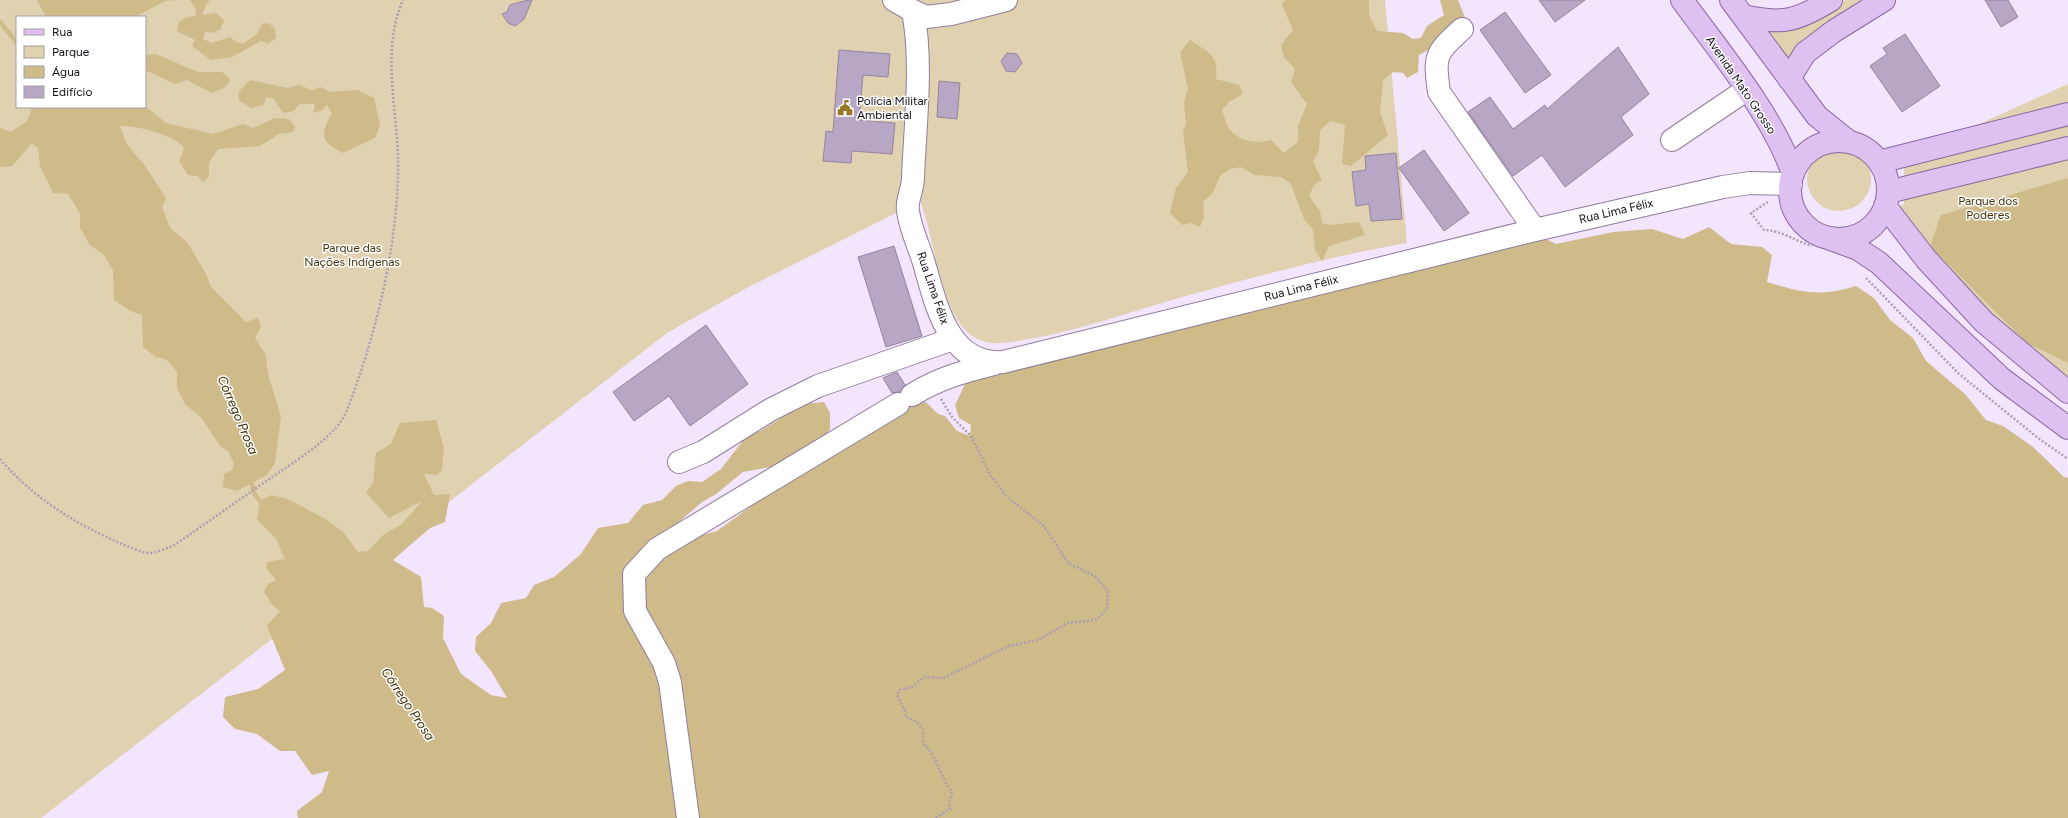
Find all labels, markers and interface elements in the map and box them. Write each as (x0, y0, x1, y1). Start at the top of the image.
legend (16, 16, 146, 108)
text: Rua (52, 25, 72, 39)
street label: Avenida Mato Grosso (1703, 33, 1779, 137)
text: Parque (52, 45, 90, 59)
text: Água (52, 65, 80, 79)
text: Edifício (52, 85, 92, 99)
place label: Polícia Militar Ambiental (857, 94, 928, 122)
public building icon: Polícia Militar Ambiental (836, 99, 854, 117)
park label: Parque dos Poderes (1958, 194, 2018, 222)
street label: Rua Lima Félix (1578, 196, 1655, 226)
park label: Parque das Nações Indígenas (304, 241, 400, 269)
street label: Rua Lima Félix (914, 250, 952, 326)
street label: Rua Lima Félix (1263, 272, 1340, 304)
water label: Córrego Prosa (215, 373, 262, 457)
water label: Córrego Prosa (378, 665, 438, 744)

